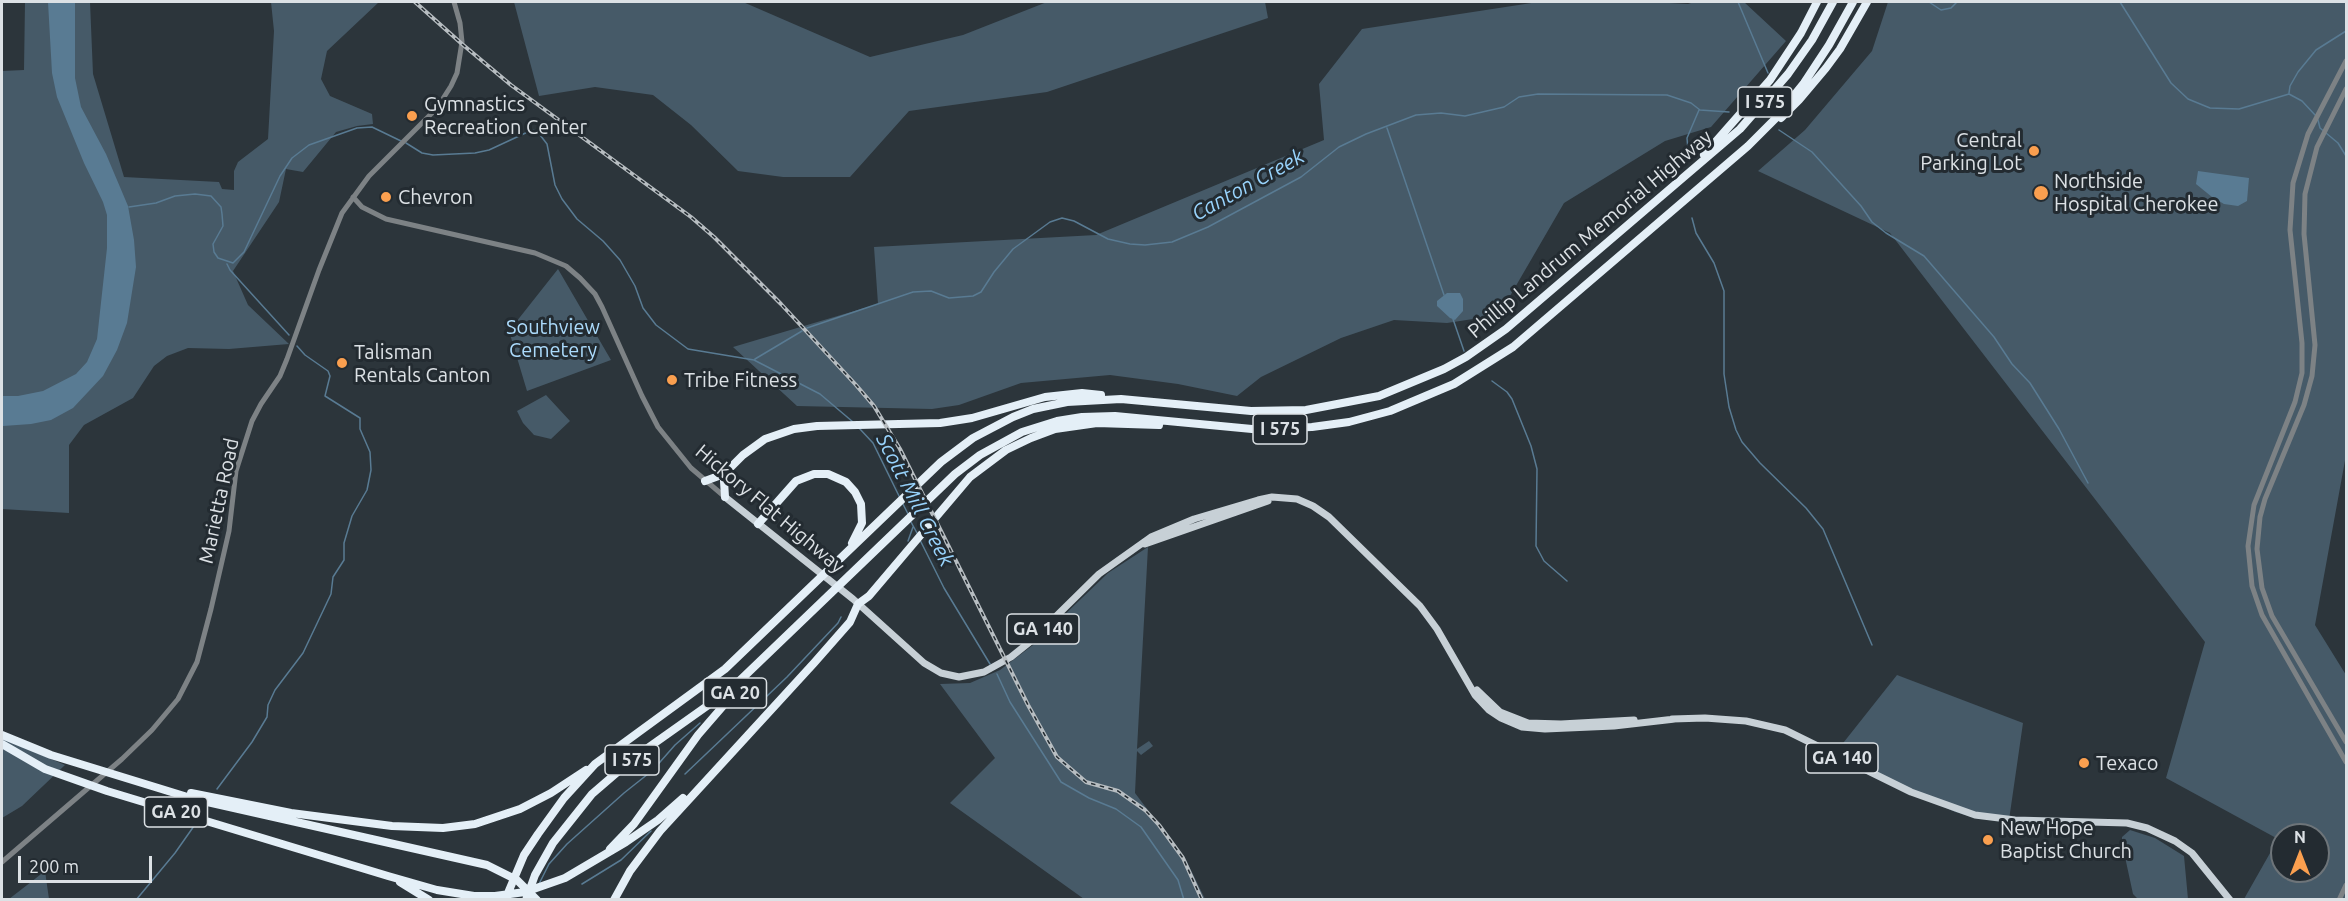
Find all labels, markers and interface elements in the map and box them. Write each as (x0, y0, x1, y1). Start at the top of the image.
road number: I 575 (1738, 87, 1792, 117)
place label: Gymnastics Recreation Center (424, 92, 587, 139)
marker: Gymnastics Recreation Center (405, 109, 419, 123)
street label: Phillip Landrum Memorial Highway (1463, 125, 1717, 343)
place label: Central Parking Lot (1920, 128, 2022, 175)
water label: Canton Creek (1187, 144, 1309, 226)
marker: Central Parking Lot (2027, 144, 2041, 158)
place label: Northside Hospital Cherokee (2054, 169, 2219, 216)
marker: Northside Hospital Cherokee (2032, 184, 2050, 202)
place label: Chevron (398, 185, 473, 209)
marker: Chevron (379, 190, 393, 204)
park label: Southview Cemetery (506, 315, 600, 362)
place label: Talisman Rentals Canton (354, 340, 490, 387)
marker: Talisman Rentals Canton (335, 356, 349, 370)
place label: Tribe Fitness (684, 368, 797, 392)
marker: Tribe Fitness (665, 373, 679, 387)
road number: I 575 (1253, 414, 1307, 444)
water label: Scott Mill Creek (871, 429, 959, 571)
street label: Marietta Road (194, 436, 244, 566)
street label: Hickory Flat Highway (691, 440, 849, 578)
road number: GA 140 (1007, 614, 1079, 644)
road number: GA 20 (704, 678, 766, 708)
road number: GA 140 (1806, 743, 1878, 773)
road number: I 575 (605, 745, 659, 775)
place label: Texaco (2096, 751, 2158, 775)
marker: Texaco (2077, 756, 2091, 770)
road number: GA 20 (144, 797, 207, 827)
place label: New Hope Baptist Church (2000, 816, 2132, 863)
north arrow (2270, 823, 2330, 883)
text: N (2294, 828, 2306, 846)
marker: New Hope Baptist Church (1981, 833, 1995, 847)
scale bar (21, 844, 154, 882)
text: 200 m (29, 856, 79, 876)

